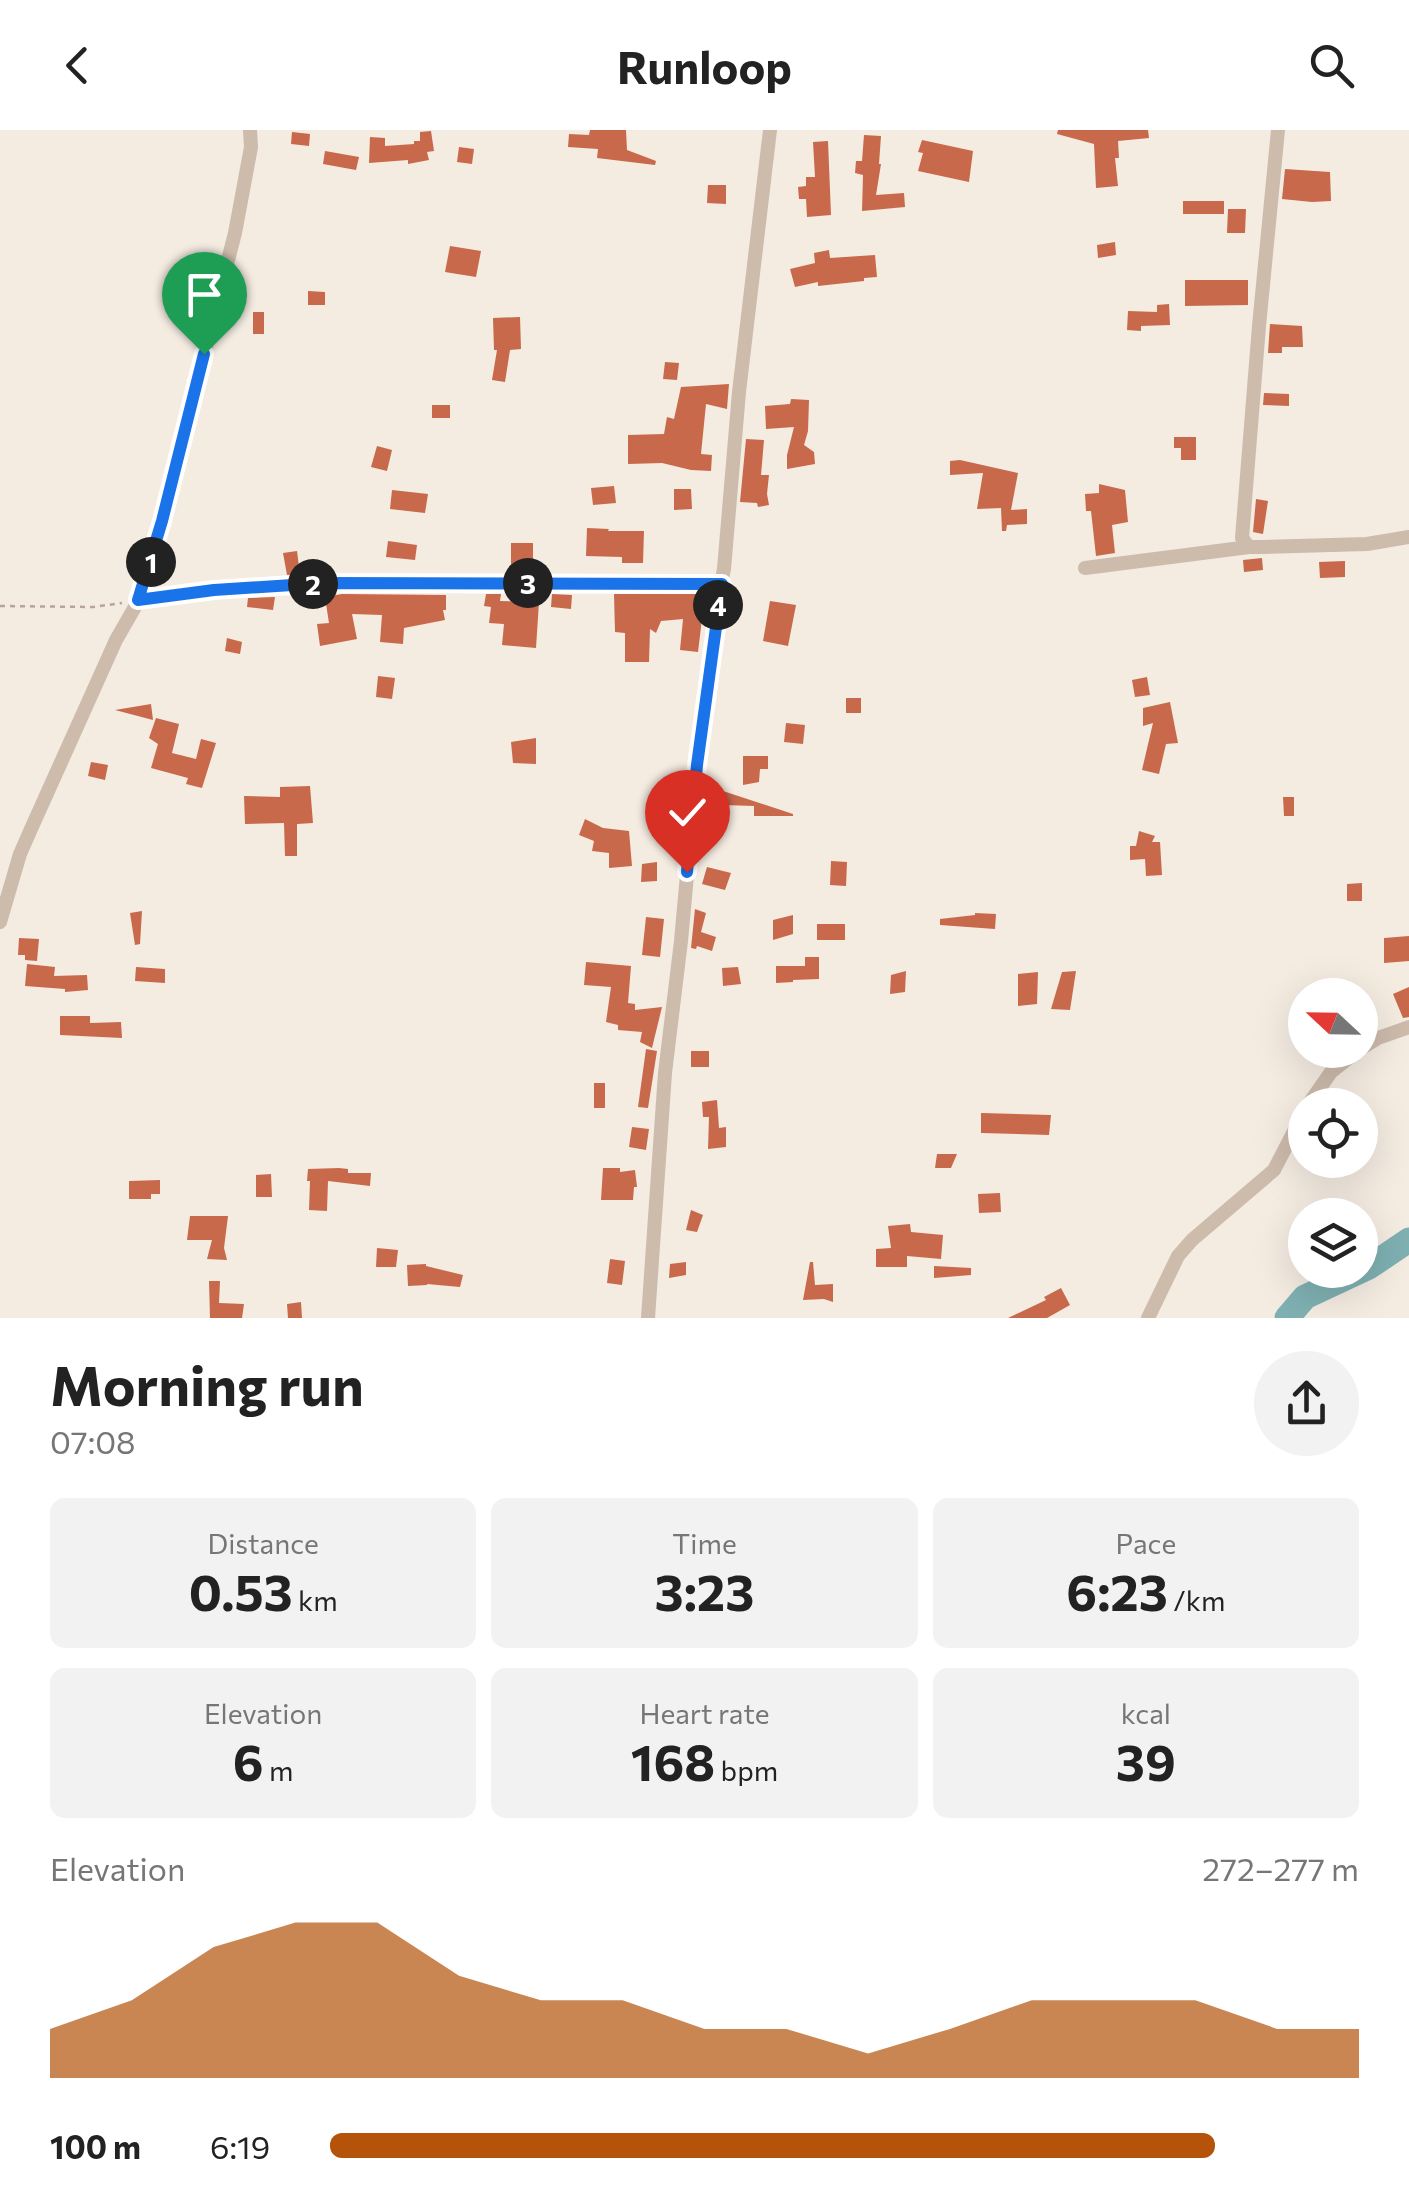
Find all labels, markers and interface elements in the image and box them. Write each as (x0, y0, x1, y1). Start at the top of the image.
icon: back (50, 38, 105, 93)
text: Runloop (617, 38, 792, 93)
icon: search (1304, 38, 1359, 93)
pin (162, 252, 247, 355)
icon: arrive (177, 267, 232, 322)
pin: 1 (126, 537, 176, 587)
text: 1 (145, 545, 157, 579)
pin: 3 (503, 558, 553, 608)
pin: 2 (288, 559, 338, 609)
text: 3 (520, 566, 536, 600)
text: 2 (305, 567, 321, 601)
pin: 4 (693, 580, 743, 630)
text: 4 (709, 588, 727, 622)
pin (645, 770, 730, 873)
icon: check (660, 785, 715, 840)
north arrow (1288, 978, 1378, 1068)
map controls (1288, 978, 1378, 1288)
button: locate (1288, 1088, 1378, 1178)
button: layers (1288, 1198, 1378, 1288)
text: Morning run (50, 1350, 364, 1417)
button: share (1254, 1351, 1359, 1456)
text: 07:08 (50, 1421, 136, 1461)
text: Distance (208, 1526, 319, 1560)
text: Time (672, 1526, 737, 1560)
text: Pace (1115, 1526, 1176, 1560)
text: 0.53 (189, 1560, 293, 1621)
text: 3:23 (655, 1560, 754, 1621)
text: 6:23 (1066, 1560, 1168, 1621)
text: km (293, 1583, 338, 1617)
text: /km (1168, 1583, 1225, 1617)
text: Elevation (204, 1696, 322, 1730)
text: Heart rate (639, 1696, 770, 1730)
text: kcal (1121, 1696, 1171, 1730)
text: 6 (233, 1730, 264, 1791)
text: 168 (631, 1730, 715, 1791)
text: 39 (1116, 1730, 1176, 1791)
text: m (264, 1753, 293, 1787)
text: bpm (715, 1753, 778, 1787)
text: Elevation (50, 1848, 185, 1888)
text: 272–277 m (1202, 1848, 1359, 1888)
text: 100 m (50, 2126, 141, 2166)
text: 6:19 (210, 2126, 270, 2166)

